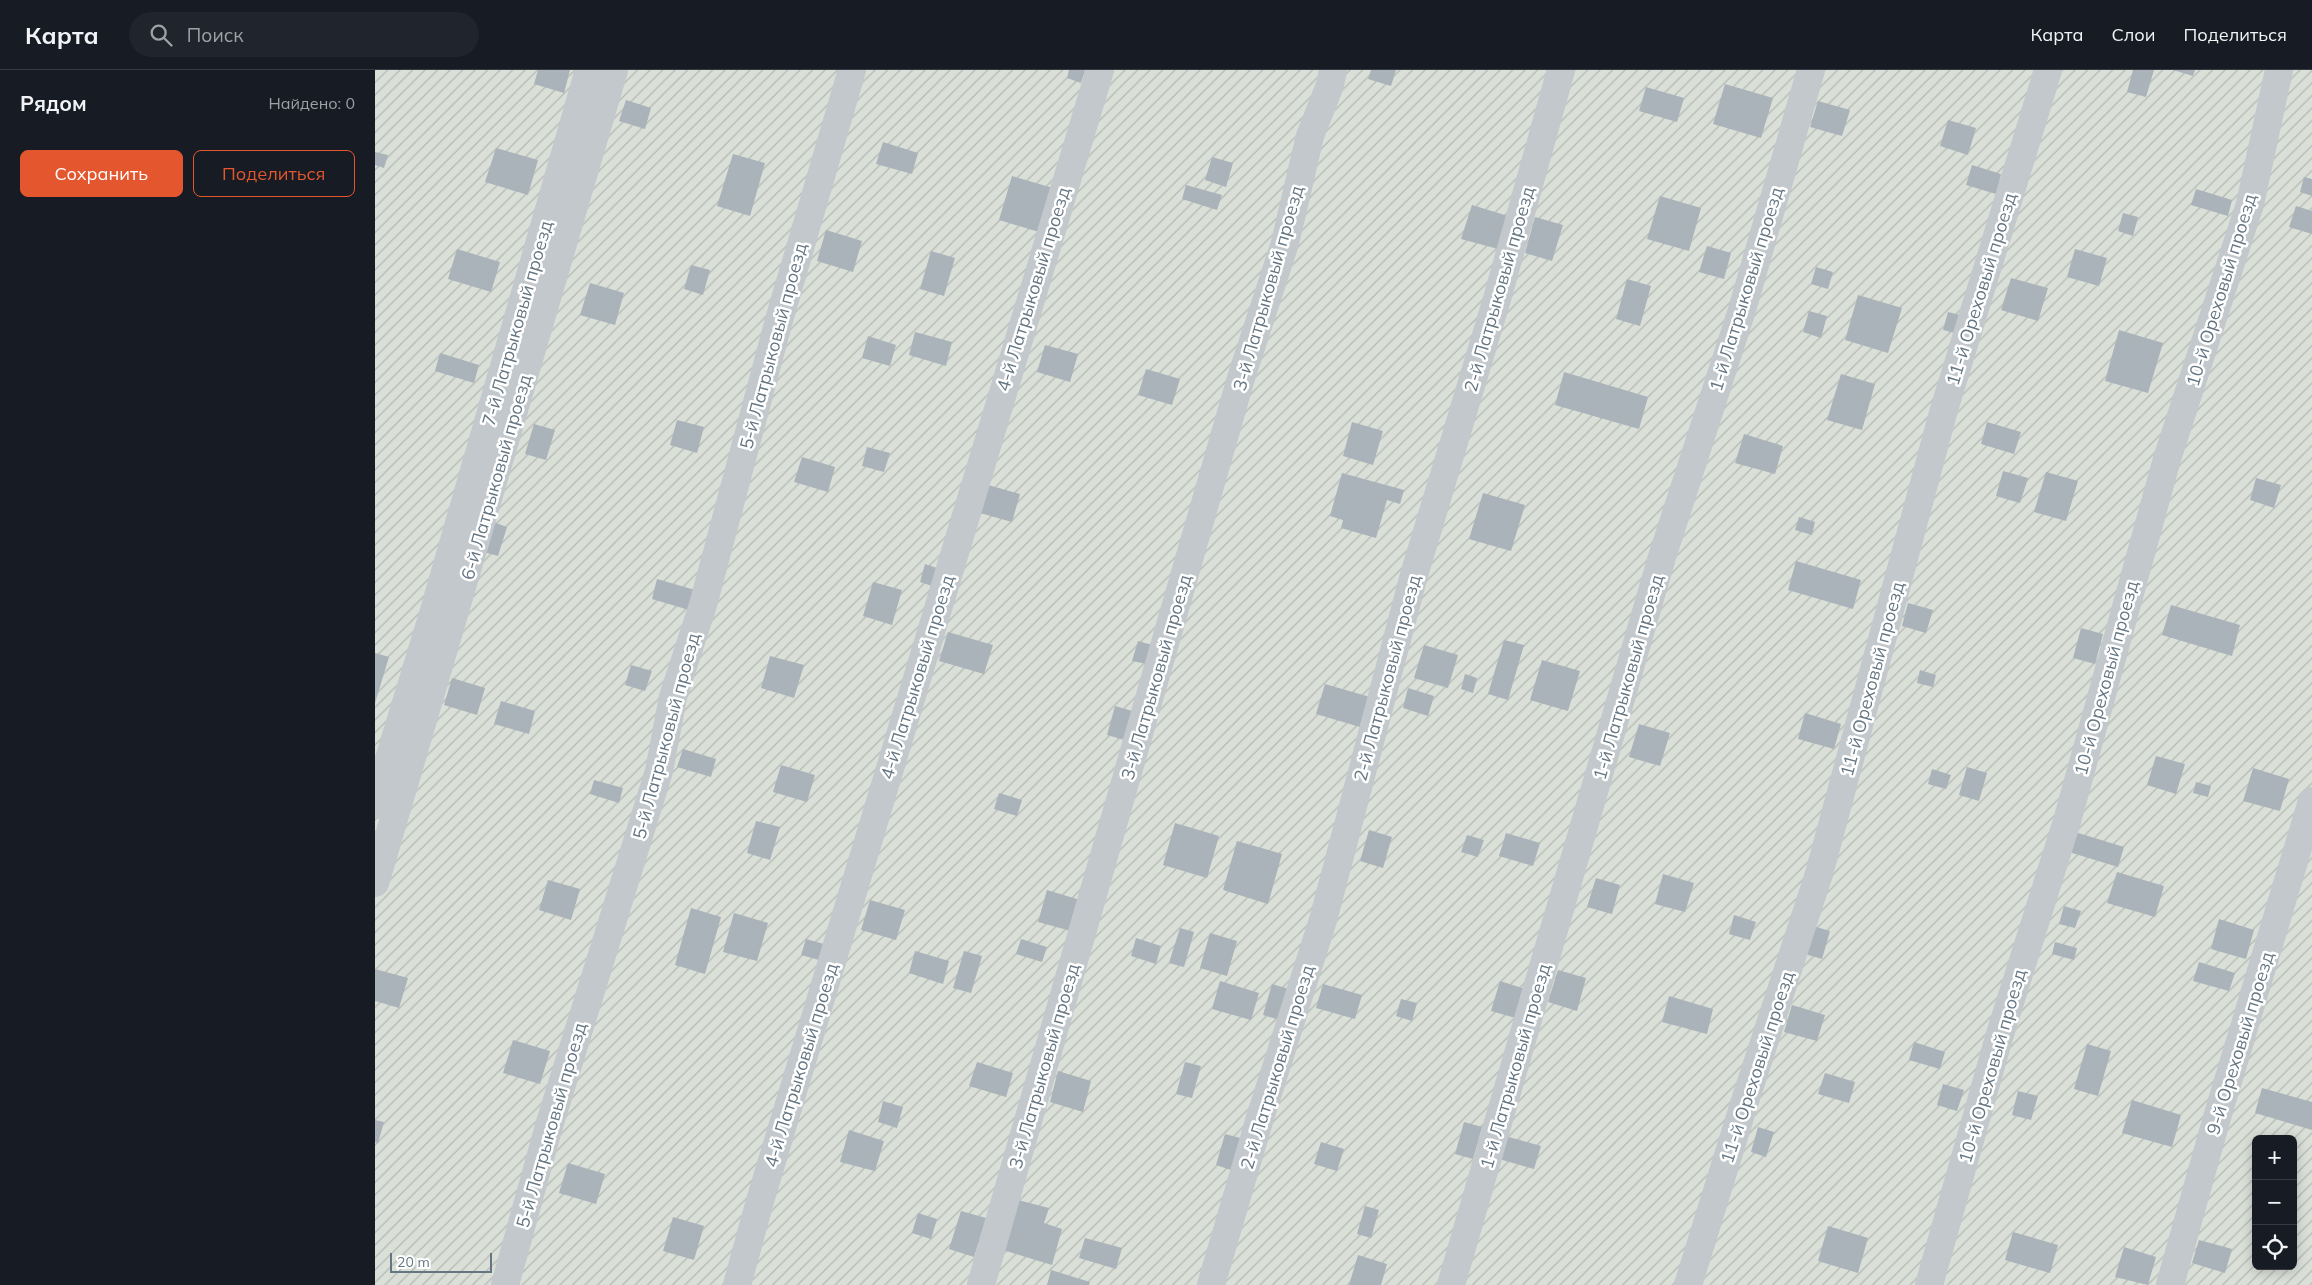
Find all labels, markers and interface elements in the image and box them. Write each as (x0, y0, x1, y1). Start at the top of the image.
search box (129, 12, 479, 57)
text: Карта (25, 20, 99, 50)
icon: search (147, 21, 175, 49)
text: Поиск (187, 23, 244, 47)
text: Карта (2031, 23, 2083, 46)
text: Слои (2111, 23, 2156, 46)
text: Поделиться (2184, 23, 2287, 46)
text: Рядом (20, 90, 87, 116)
text: Найдено: 0 (269, 93, 355, 113)
button: Сохранить (20, 150, 183, 197)
button: Поделиться (193, 150, 355, 197)
street label: 3-й Латрыковый проезд (1228, 183, 1308, 393)
street label: 4-й Латрыковый проезд (991, 184, 1075, 394)
street label: 2-й Латрыковый проезд (1459, 184, 1539, 394)
street label: 1-й Латрыковый проезд (1704, 184, 1788, 394)
street label: 11-й Ореховый проезд (1941, 190, 2021, 388)
street label: 10-й Ореховый проезд (2181, 191, 2261, 389)
street label: 7-й Латрыковый проезд (477, 218, 557, 428)
street label: 5-й Латрыковый проезд (734, 240, 812, 452)
street label: 6-й Латрыковый проезд (456, 372, 536, 582)
street label: 4-й Латрыковый проезд (875, 572, 959, 782)
street label: 3-й Латрыковый проезд (1116, 572, 1196, 782)
street label: 2-й Латрыковый проезд (1348, 572, 1426, 784)
street label: 1-й Латрыковый проезд (1588, 572, 1668, 782)
street label: 10-й Ореховый проезд (2069, 578, 2143, 778)
street label: 11-й Ореховый проезд (1835, 579, 1909, 779)
street label: 5-й Латрыковый проезд (627, 630, 705, 842)
street label: 9-й Ореховый проезд (2201, 949, 2279, 1137)
street label: 4-й Латрыковый проезд (759, 960, 843, 1170)
street label: 3-й Латрыковый проезд (1004, 961, 1084, 1171)
street label: 1-й Латрыковый проезд (1475, 961, 1555, 1171)
street label: 2-й Латрыковый проезд (1235, 962, 1319, 1172)
street label: 10-й Ореховый проезд (1953, 966, 2031, 1166)
street label: 11-й Ореховый проезд (1715, 968, 1799, 1166)
street label: 5-й Латрыковый проезд (511, 1020, 591, 1230)
map controls (2252, 1135, 2297, 1270)
button: + (2252, 1135, 2297, 1180)
button: − (2252, 1180, 2297, 1225)
button: locate (2252, 1225, 2297, 1270)
scale bar (390, 1250, 493, 1273)
text: 20 m (397, 1253, 430, 1271)

